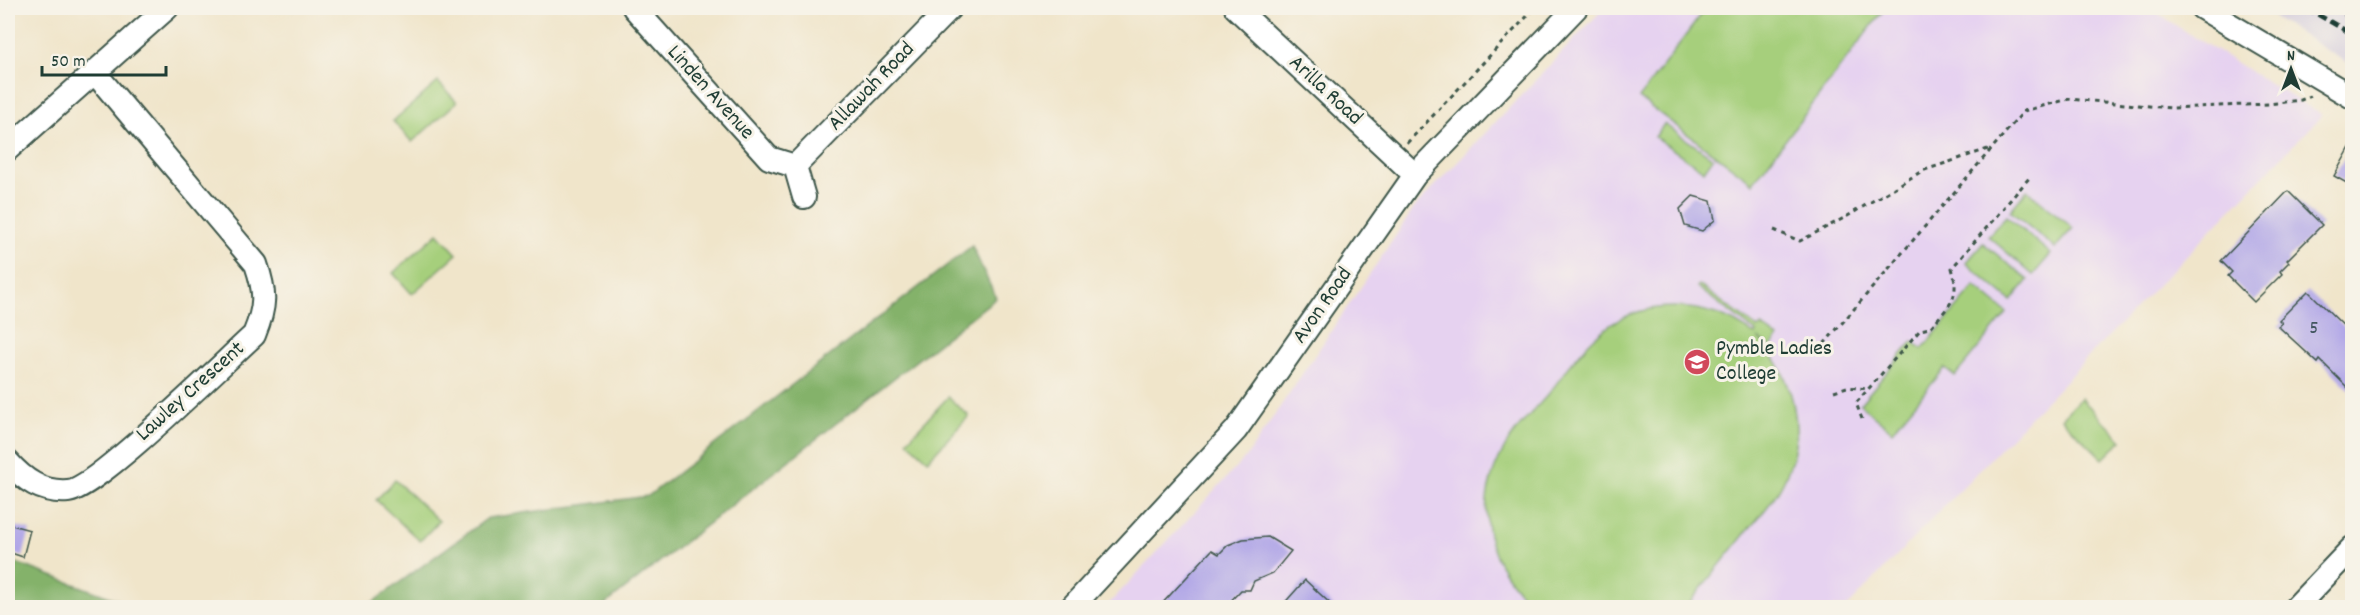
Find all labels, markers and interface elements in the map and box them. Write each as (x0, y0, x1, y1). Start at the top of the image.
street label: Allawah Road (821, 35, 923, 139)
scale bar (42, 39, 166, 77)
street label: Linden Avenue (659, 39, 761, 147)
north arrow (2261, 39, 2321, 99)
text: N (2287, 45, 2295, 68)
street label: Arilla Road (1281, 49, 1369, 133)
text: 50 m (51, 50, 86, 75)
street label: Avon Road (1285, 261, 1361, 351)
house number: 5 (2309, 315, 2319, 343)
place label: Pymble Ladies College (1716, 334, 1832, 390)
street label: Lawley Crescent (130, 335, 252, 449)
school or university icon: Pymble Ladies College (1682, 347, 1712, 377)

